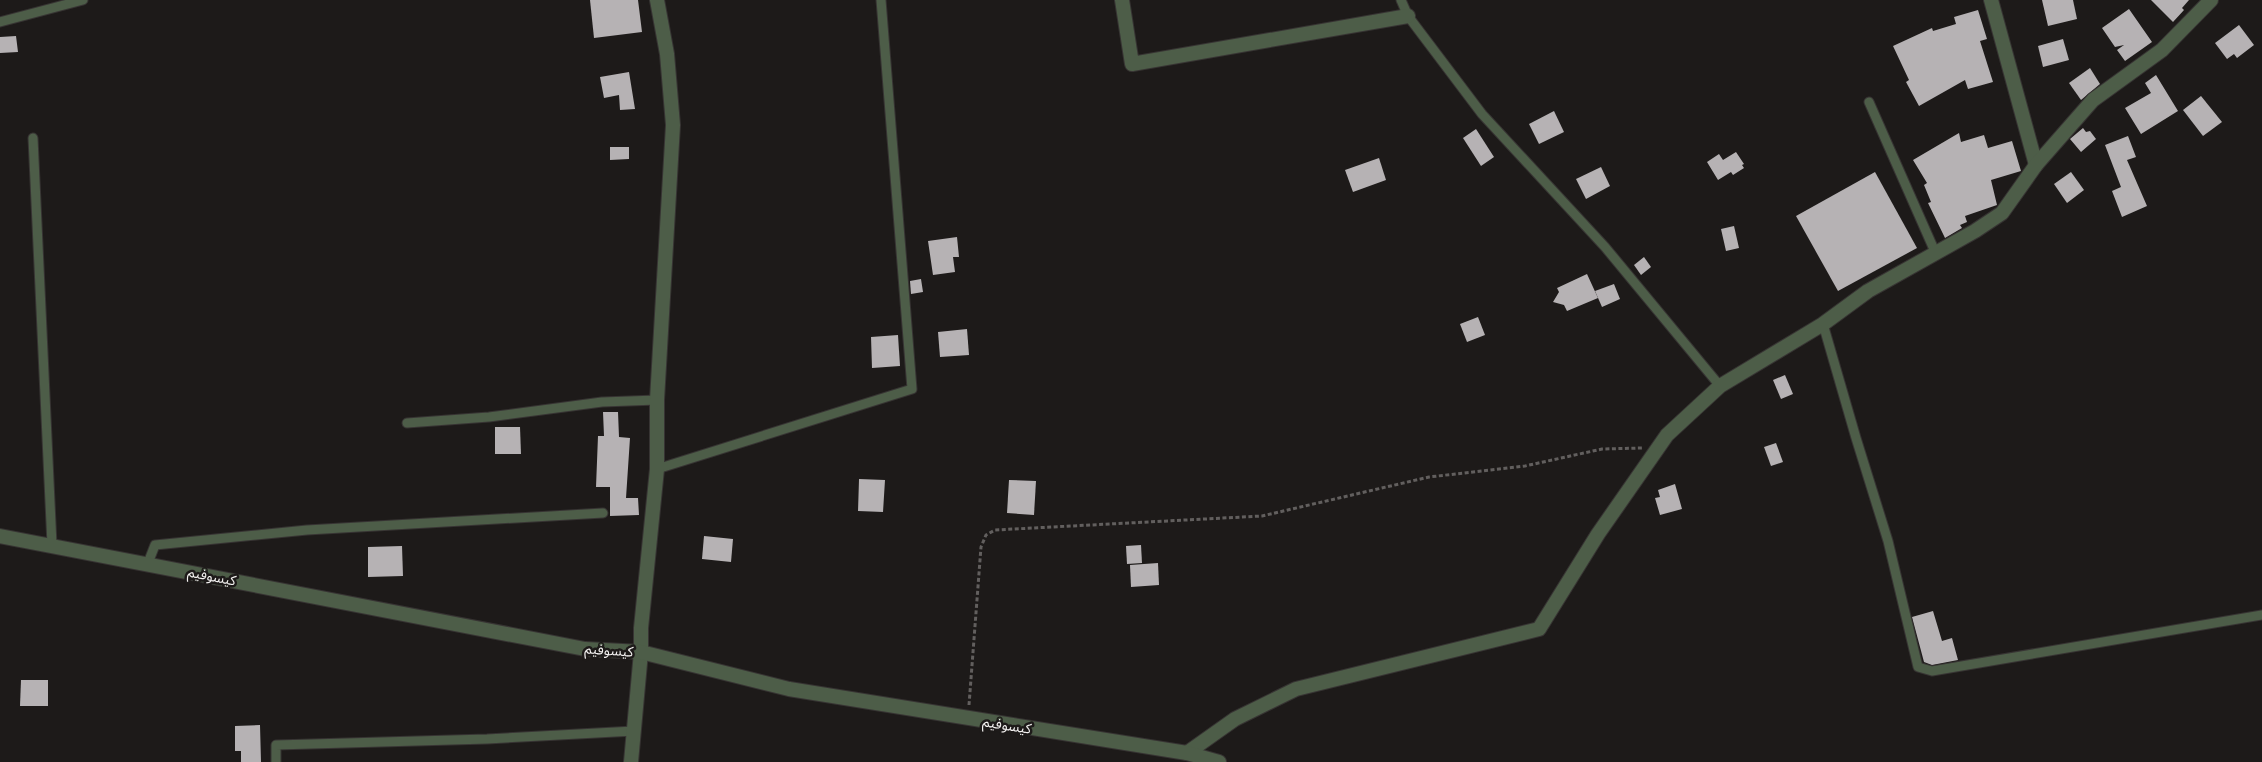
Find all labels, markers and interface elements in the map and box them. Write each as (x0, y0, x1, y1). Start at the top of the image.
street label: كيسوفيم (186, 563, 238, 592)
street label: كيسوفيم (584, 640, 634, 663)
street label: كيسوفيم (981, 713, 1033, 740)

